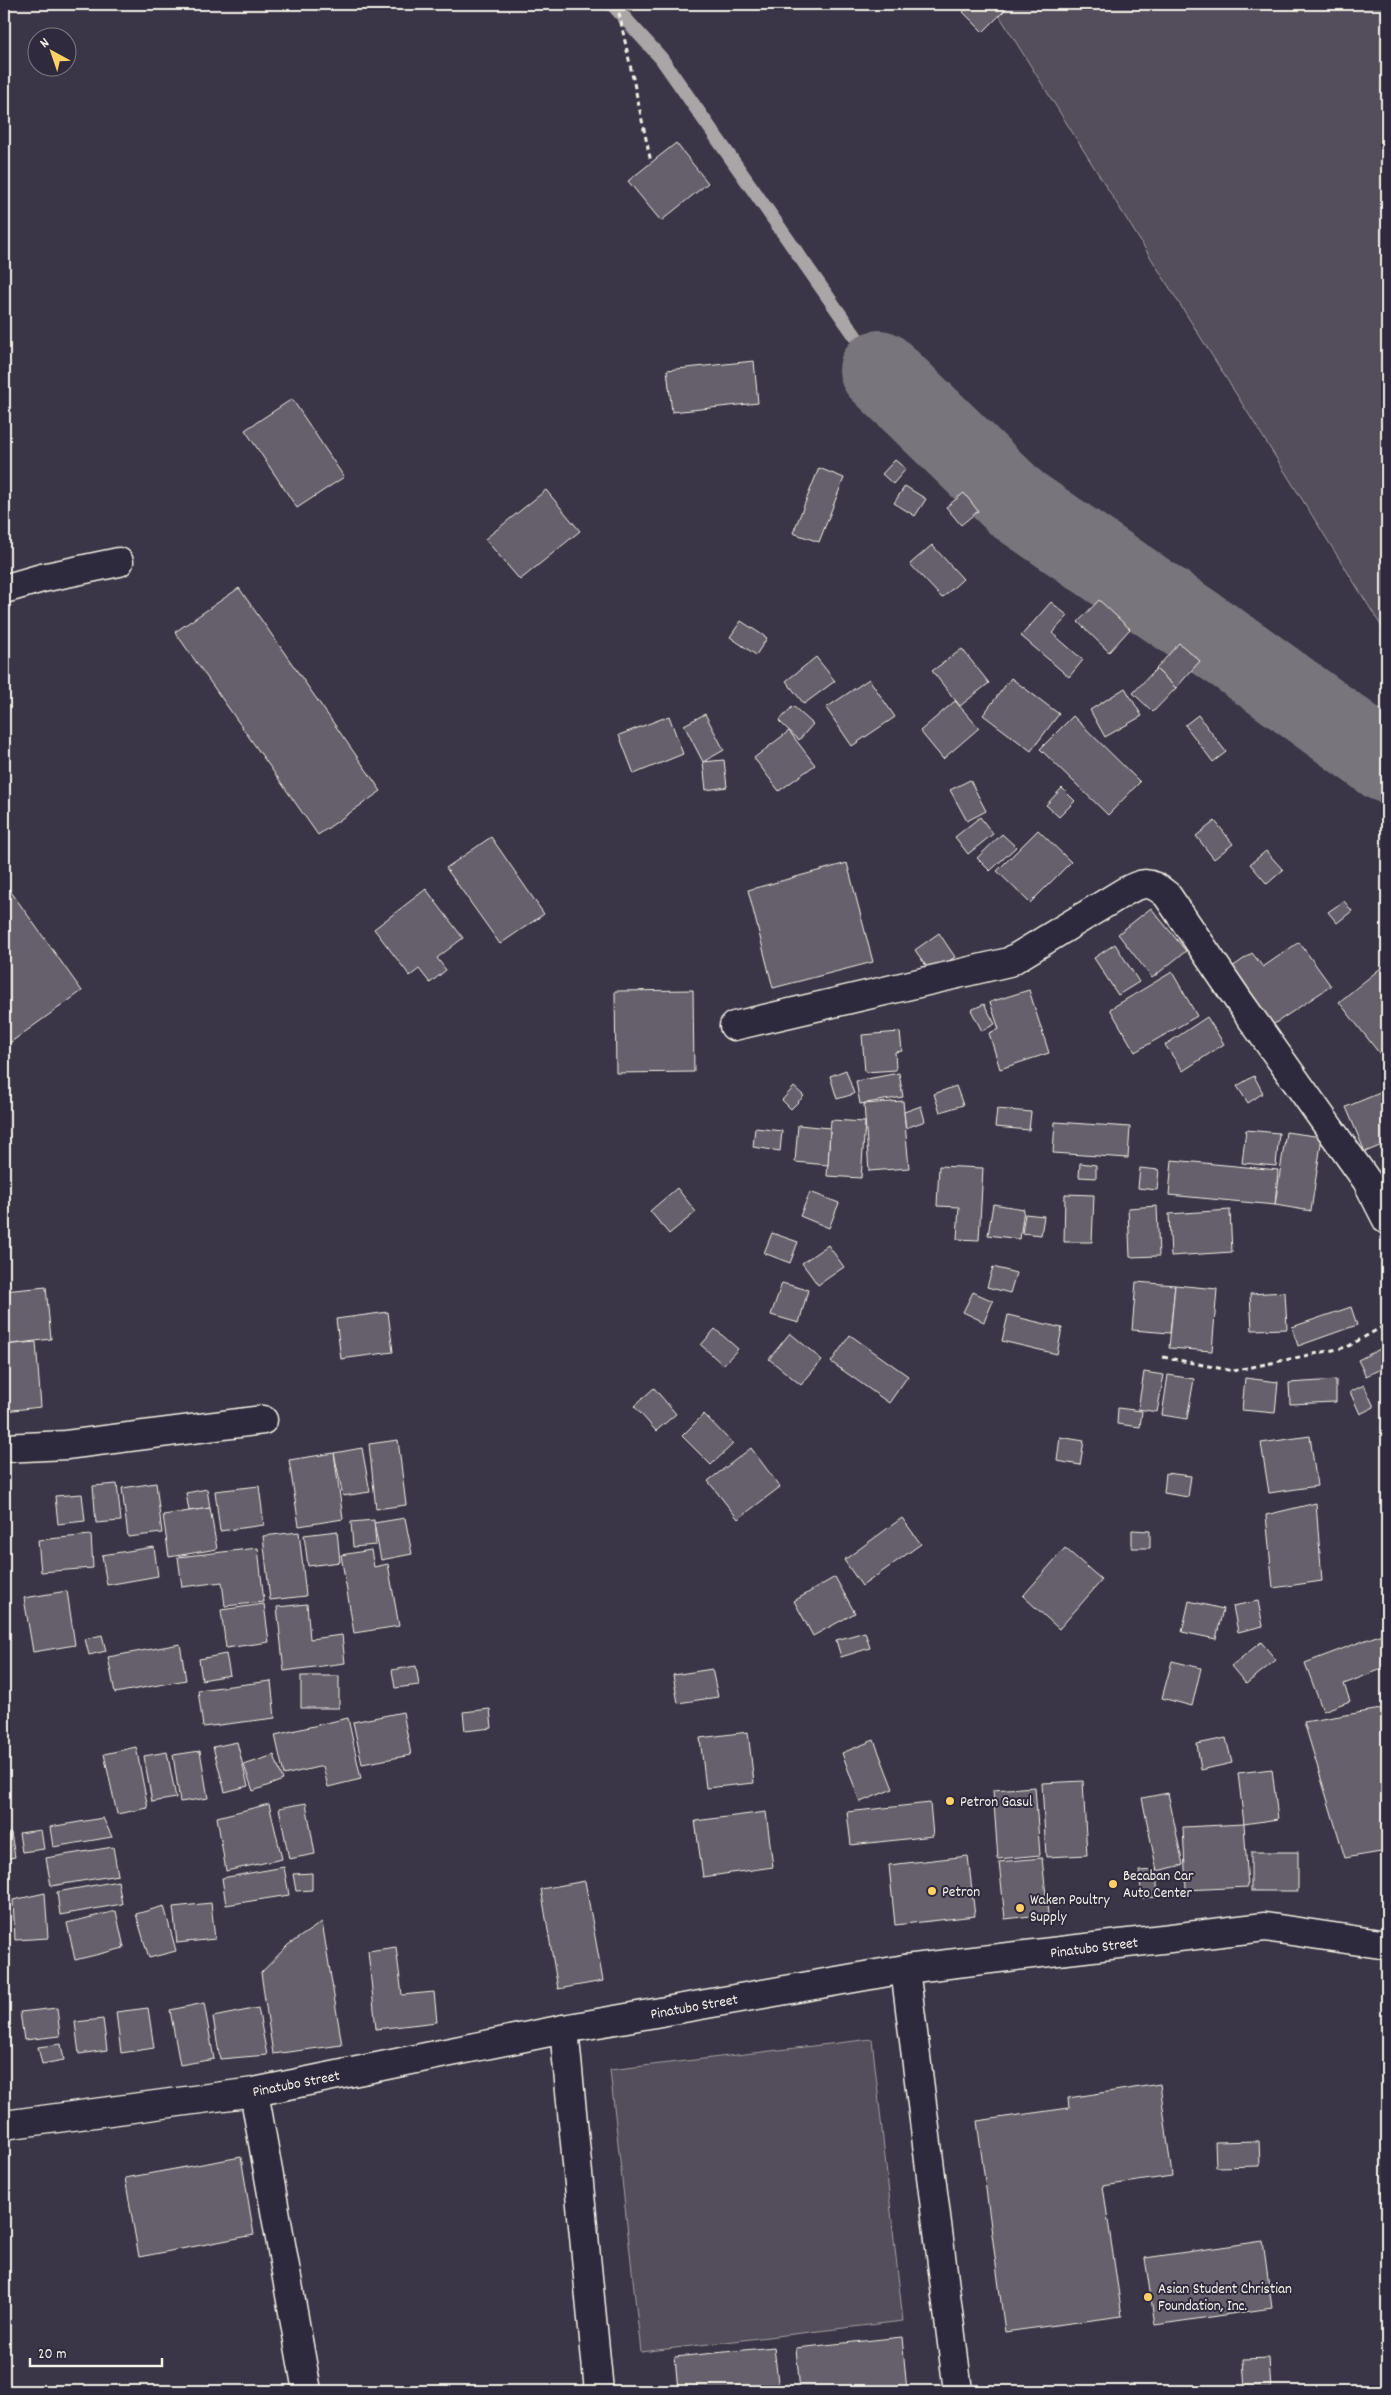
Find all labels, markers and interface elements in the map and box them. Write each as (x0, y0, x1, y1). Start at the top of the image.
north arrow (28, 28, 78, 78)
text: N (36, 34, 54, 53)
place label: Petron Gasul (960, 1792, 1033, 1814)
marker: Petron Gasul (944, 1795, 956, 1807)
place label: Becaban Car Auto Center (1123, 1866, 1194, 1905)
marker: Becaban Car Auto Center (1107, 1878, 1119, 1890)
place label: Petron (942, 1882, 980, 1904)
marker: Petron (926, 1885, 938, 1897)
place label: Waken Poultry Supply (1030, 1890, 1110, 1929)
marker: Waken Poultry Supply (1014, 1902, 1026, 1914)
street label: Pinatubo Street (1049, 1933, 1140, 1965)
street label: Pinatubo Street (649, 1989, 740, 2026)
street label: Pinatubo Street (251, 2066, 342, 2104)
place label: Asian Student Christian Foundation, Inc. (1158, 2279, 1292, 2318)
marker: Asian Student Christian Foundation, Inc. (1142, 2291, 1154, 2303)
scale bar (30, 2335, 162, 2367)
text: 20 m (38, 2344, 66, 2366)

